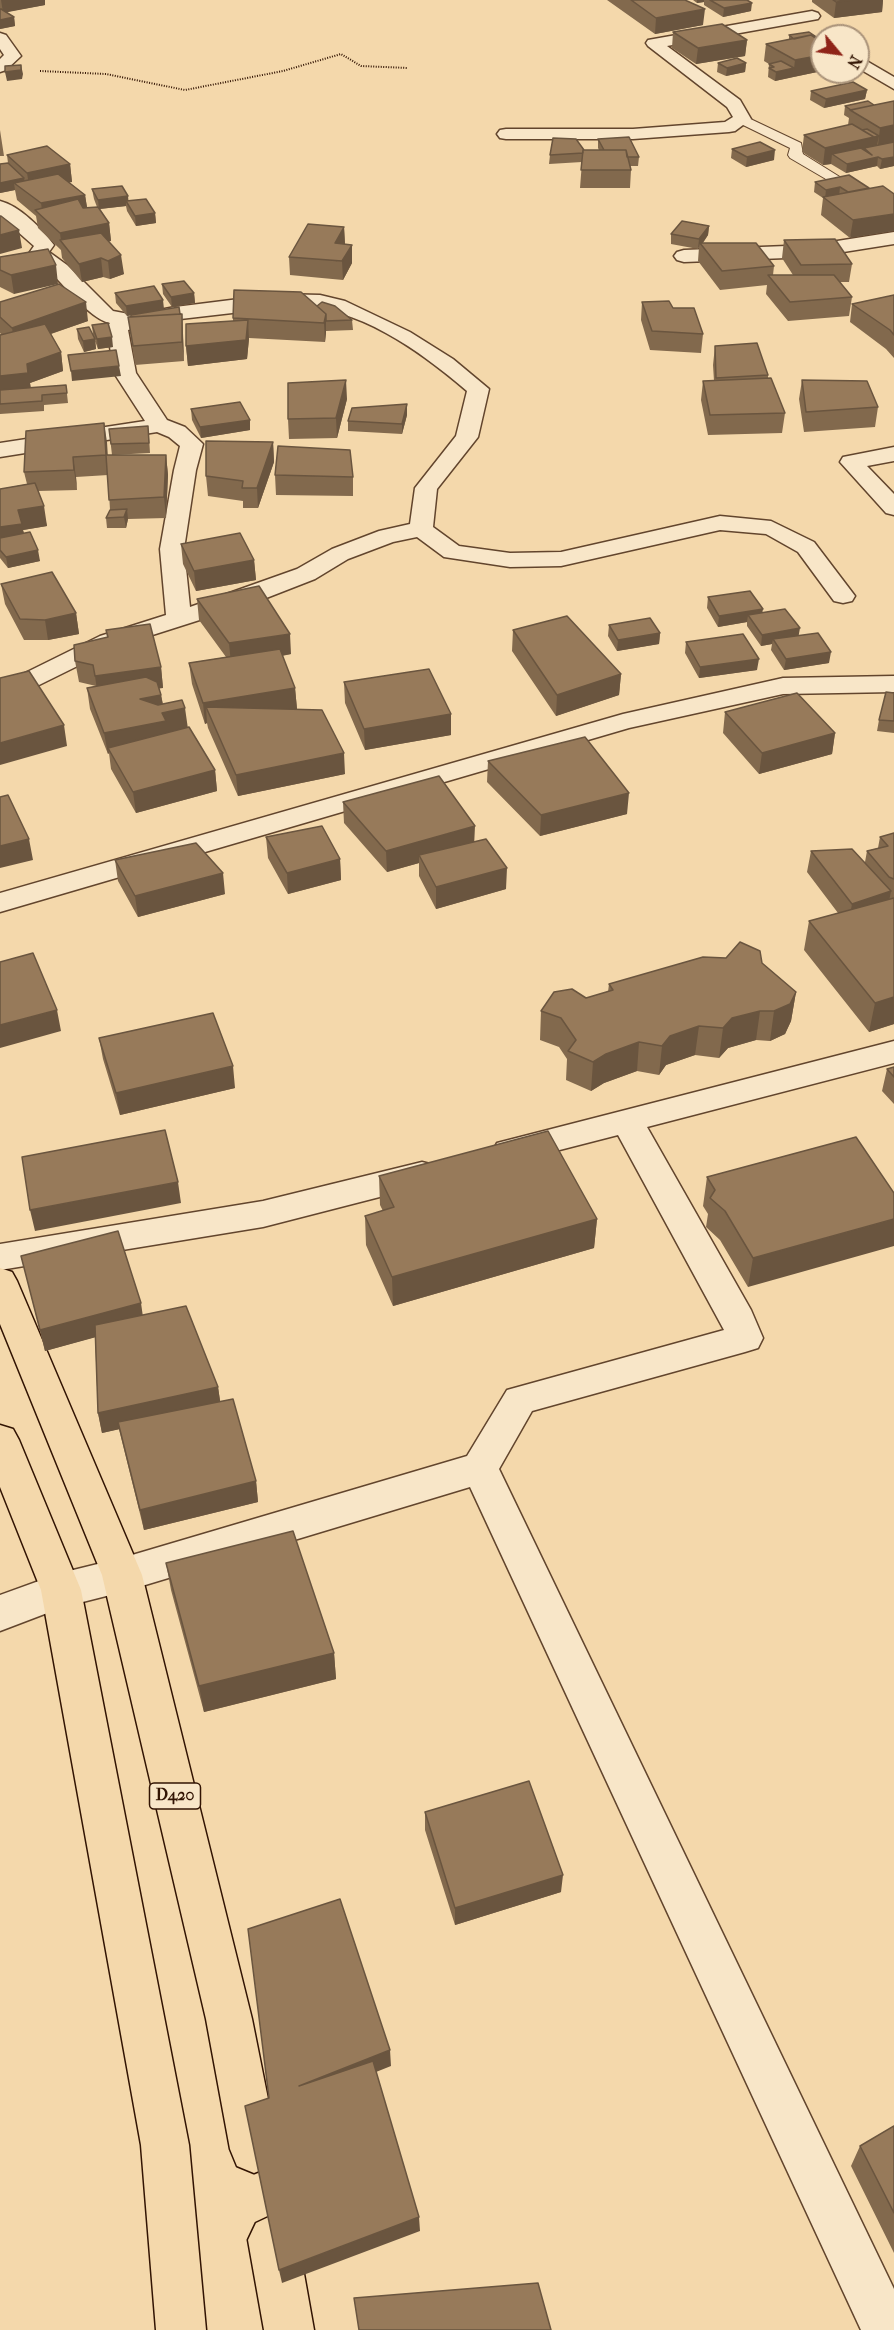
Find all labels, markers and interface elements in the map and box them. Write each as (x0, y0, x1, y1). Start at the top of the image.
north arrow (810, 24, 870, 84)
text: N (843, 52, 866, 72)
road number: D420 (150, 1783, 201, 1809)

